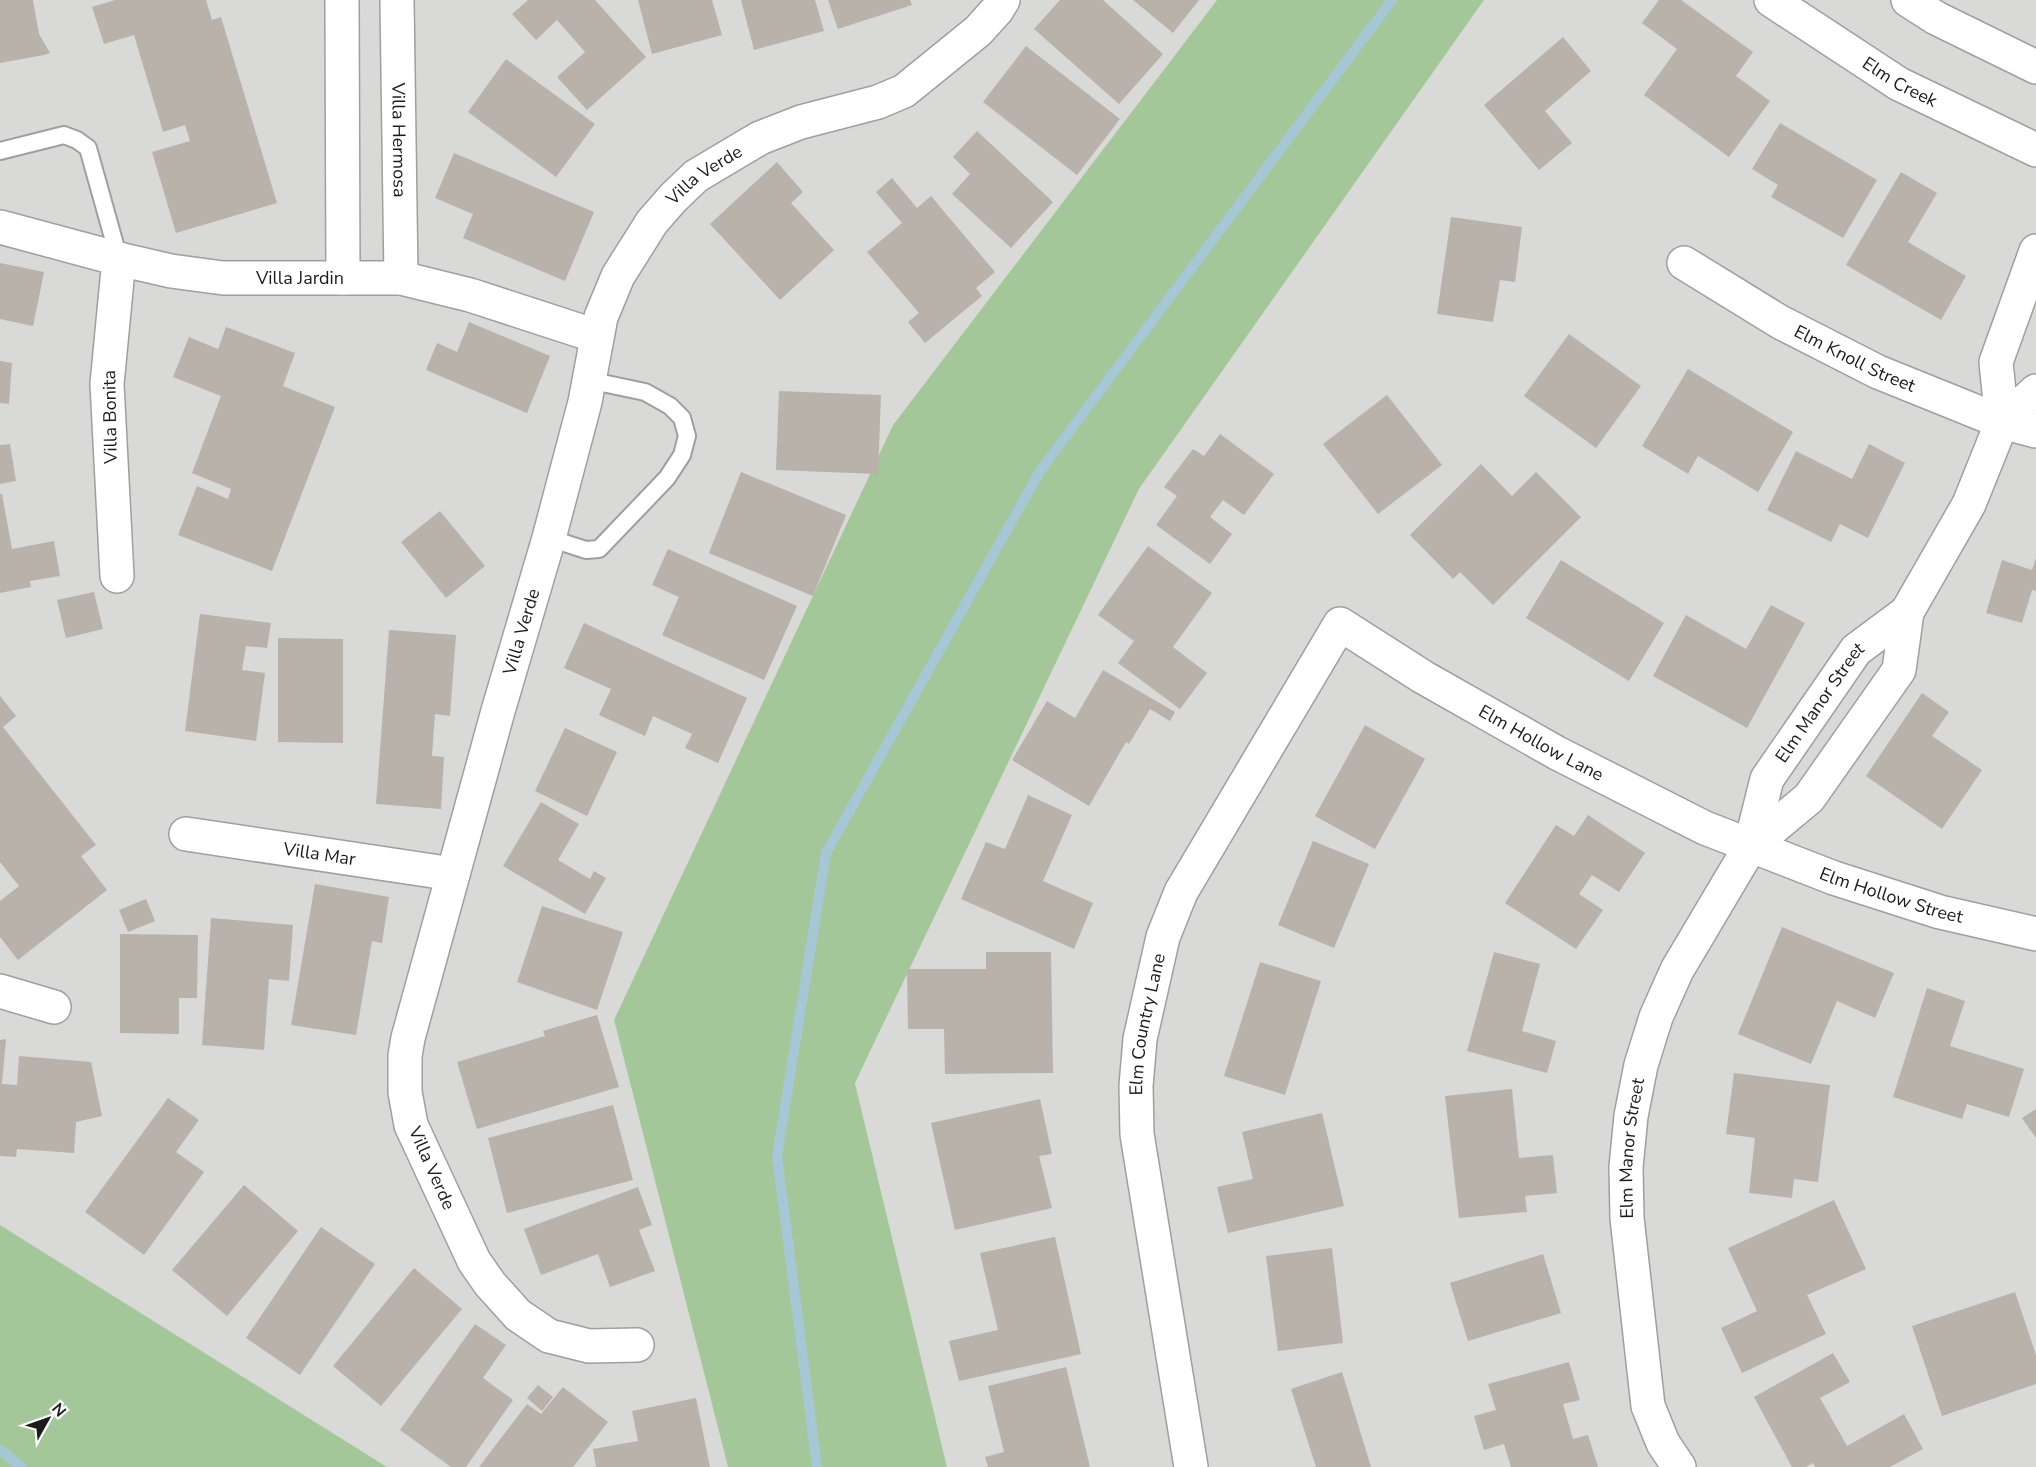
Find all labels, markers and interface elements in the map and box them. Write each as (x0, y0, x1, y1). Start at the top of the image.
street label: Elm Creek (1858, 51, 1942, 113)
street label: Villa Hermosa (386, 81, 412, 198)
street label: Villa Verde (660, 139, 747, 211)
street label: Villa Jardin (255, 266, 344, 290)
street label: Elm Knoll Street (1790, 319, 1920, 398)
street label: Villa Bonita (97, 370, 123, 465)
street label: Villa Verde (497, 586, 545, 679)
street label: Elm Manor Street (1770, 636, 1869, 767)
street label: Elm Hollow Lane (1474, 699, 1608, 787)
street label: Villa Mar (281, 837, 358, 871)
street label: Elm Hollow Street (1816, 862, 1966, 929)
street label: Elm Country Lane (1124, 951, 1171, 1096)
street label: Elm Manor Street (1614, 1075, 1650, 1219)
street label: Villa Verde (403, 1122, 461, 1213)
north arrow (18, 1389, 78, 1449)
text: N (46, 1398, 71, 1422)

